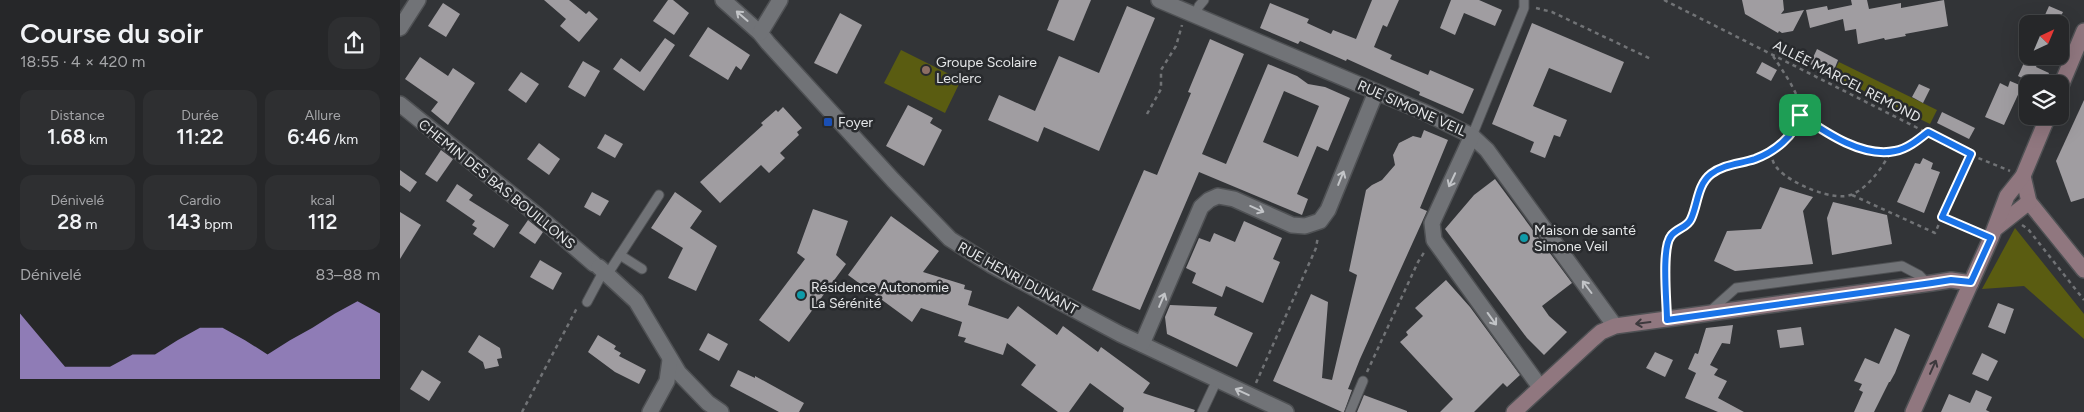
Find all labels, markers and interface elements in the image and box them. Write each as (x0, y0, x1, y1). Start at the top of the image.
one-way arrow (735, 10, 748, 22)
north arrow (2019, 15, 2069, 65)
map controls (2019, 15, 2069, 125)
text: Course du soir (20, 16, 203, 50)
button: share (328, 17, 380, 69)
street label: ALLÉE MARCEL REMOND (1770, 37, 1923, 126)
text: 18:55 · 4 × 420 m (20, 52, 145, 71)
place label: Groupe Scolaire Leclerc (936, 54, 1037, 87)
marker: Groupe Scolaire Leclerc (920, 64, 932, 76)
button: layers (2019, 75, 2069, 125)
street label: RUE SIMONE VEIL (1355, 77, 1469, 140)
pin (1779, 94, 1821, 136)
icon: arrive (1786, 101, 1814, 129)
text: Distance (50, 107, 105, 124)
text: Durée (181, 107, 219, 124)
text: Allure (305, 107, 341, 124)
place label: Foyer (838, 114, 873, 131)
street label: CHEMIN DES BAS BOUILLONS (415, 116, 578, 253)
marker: Foyer (822, 116, 834, 128)
text: 1.68 (47, 124, 86, 149)
text: 11:22 (176, 124, 224, 149)
text: 6:46 (287, 124, 330, 149)
text: km (86, 131, 108, 148)
text: /km (330, 131, 358, 148)
one-way arrow (1337, 171, 1346, 186)
one-way arrow (1446, 172, 1456, 187)
text: Dénivelé (50, 192, 104, 209)
text: Cardio (179, 192, 221, 209)
text: kcal (310, 192, 335, 209)
one-way arrow (1249, 205, 1264, 215)
text: 28 (57, 209, 82, 234)
text: 143 (167, 209, 201, 234)
text: 112 (308, 209, 337, 234)
text: m (82, 216, 97, 233)
text: bpm (201, 216, 233, 233)
place label: Maison de santé Simone Veil (1534, 222, 1636, 255)
marker: Maison de santé Simone Veil (1518, 232, 1530, 244)
street label: RUE HENRI DUNANT (955, 238, 1081, 319)
text: Dénivelé (20, 265, 82, 284)
text: 83–88 m (315, 265, 380, 284)
place label: Résidence Autonomie La Sérénité (811, 279, 949, 312)
one-way arrow (1581, 281, 1592, 294)
marker: Résidence Autonomie La Sérénité (795, 289, 807, 301)
one-way arrow (1157, 293, 1167, 308)
one-way arrow (1486, 312, 1497, 325)
one-way arrow (1635, 318, 1651, 328)
one-way arrow (1929, 360, 1938, 375)
one-way arrow (1235, 386, 1250, 396)

